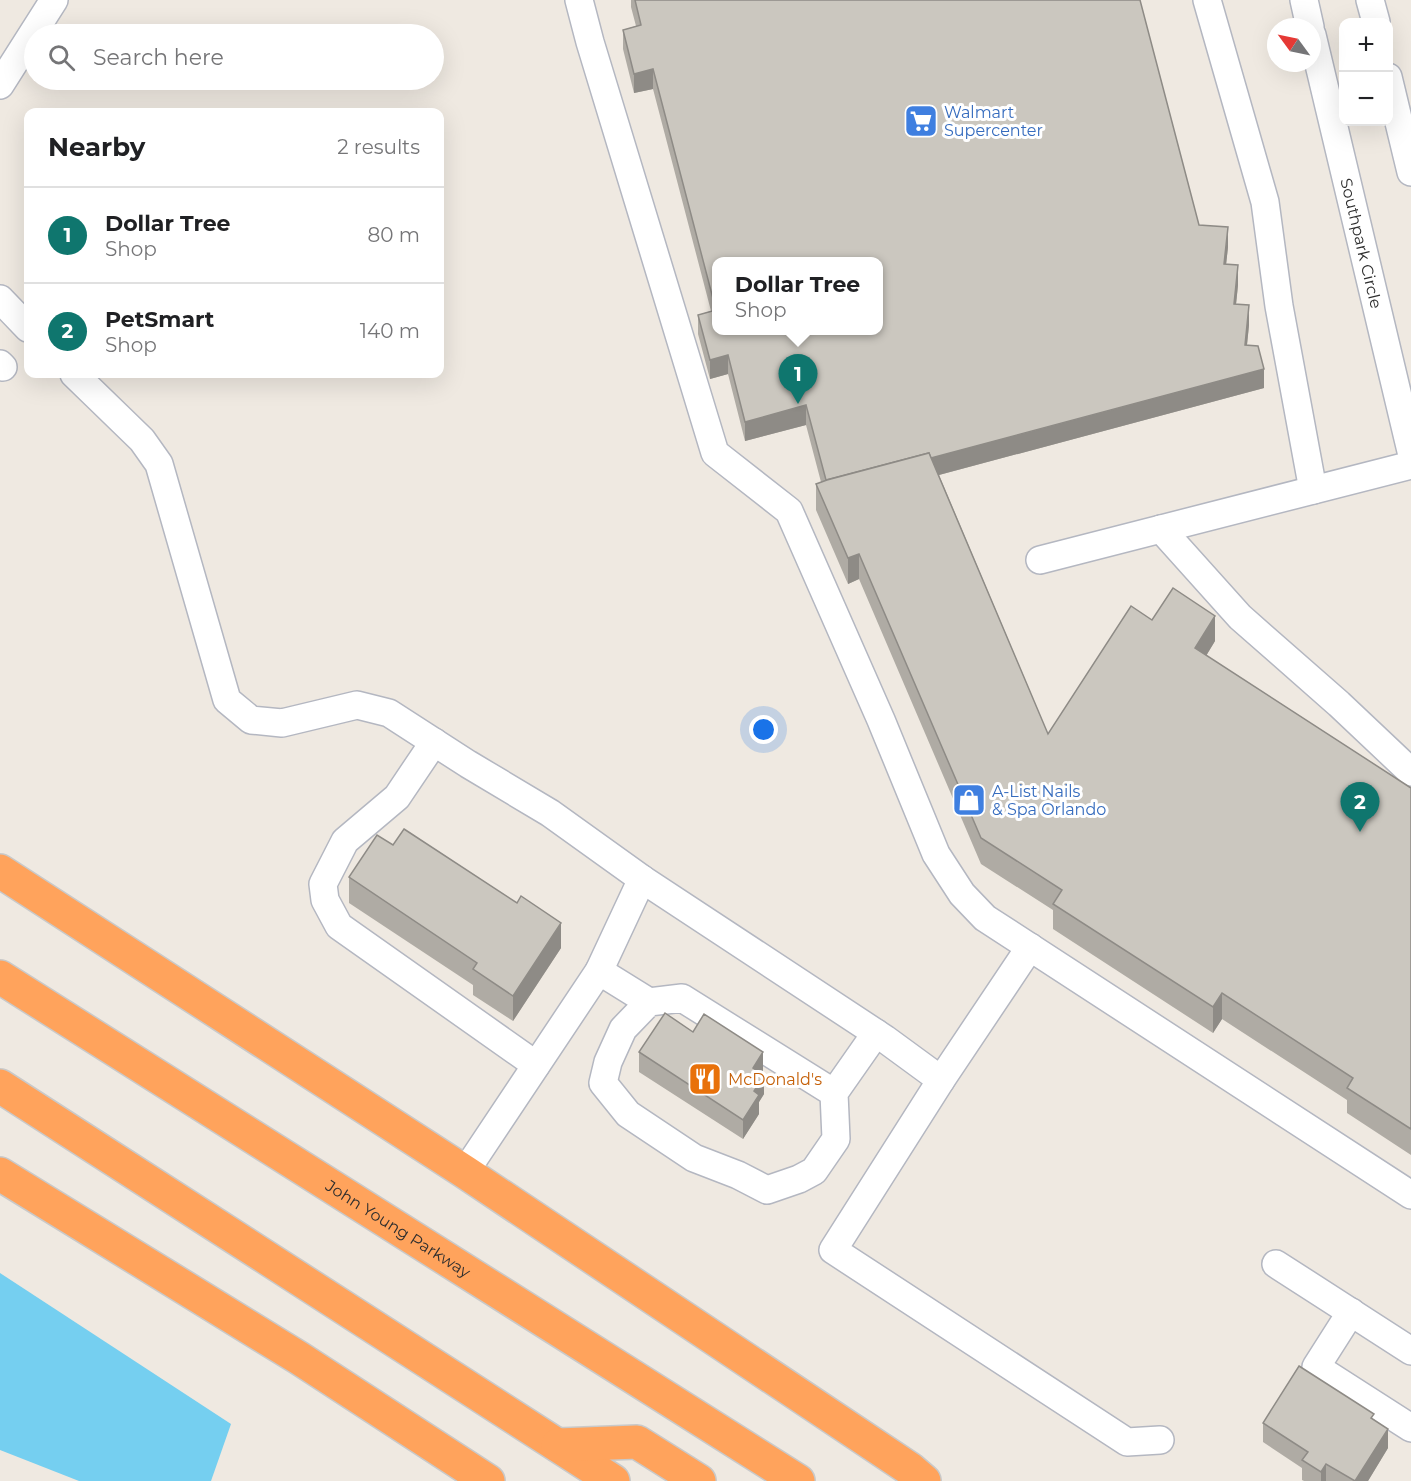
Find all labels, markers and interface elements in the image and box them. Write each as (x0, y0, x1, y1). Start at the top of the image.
north arrow (1267, 18, 1321, 72)
map controls (1339, 18, 1393, 126)
button: + (1339, 18, 1393, 72)
search box (24, 24, 444, 90)
icon: search (45, 41, 78, 74)
text: Search here (93, 44, 224, 71)
button: − (1339, 72, 1393, 126)
supermarket icon: Walmart Supercenter (903, 103, 939, 139)
place label: Walmart Supercenter (944, 103, 1043, 140)
text: Nearby (48, 131, 145, 163)
text: 2 results (337, 135, 420, 159)
street label: Southpark Circle (1337, 176, 1386, 310)
text: Dollar Tree (105, 210, 231, 237)
text: 1 (64, 223, 71, 247)
text: 80 m (368, 223, 420, 247)
text: Shop (105, 237, 157, 261)
popup (712, 257, 883, 335)
text: Dollar Tree (735, 271, 860, 298)
text: Shop (735, 298, 787, 322)
text: PetSmart (105, 306, 214, 333)
text: 2 (62, 319, 73, 343)
text: 140 m (360, 319, 420, 343)
text: Shop (105, 333, 157, 357)
pin: 1 (778, 354, 818, 404)
your location (749, 715, 778, 744)
shop icon: A-List Nails & Spa Orlando (951, 782, 987, 818)
place label: A-List Nails & Spa Orlando (992, 782, 1106, 819)
pin: 2 (1340, 782, 1380, 832)
restaurant icon: McDonald's (687, 1061, 723, 1097)
place label: McDonald's (728, 1070, 822, 1089)
street label: John Young Parkway (321, 1175, 474, 1281)

